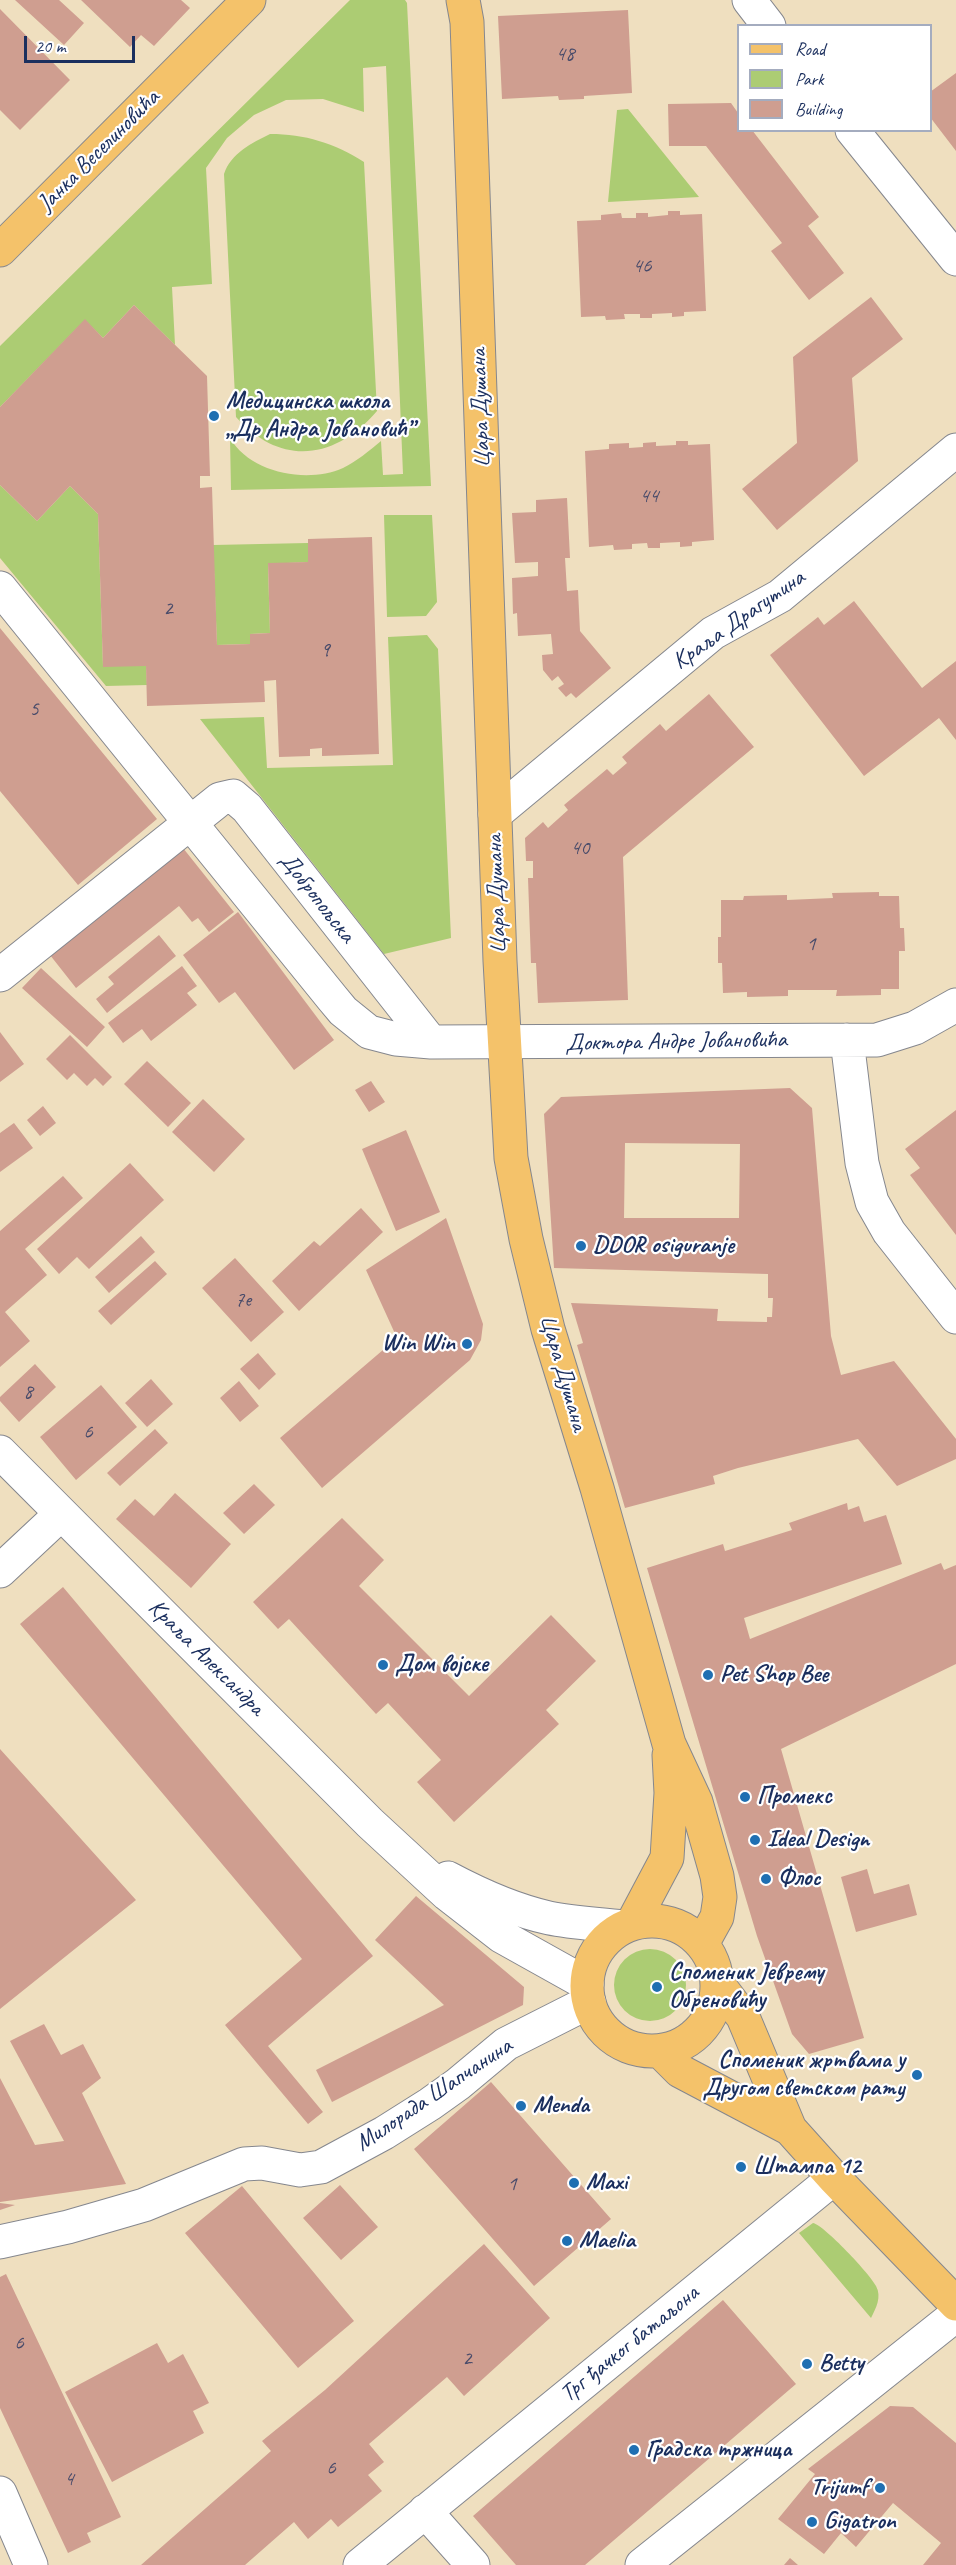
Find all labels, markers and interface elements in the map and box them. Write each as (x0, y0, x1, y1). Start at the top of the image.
scale bar (27, 24, 138, 62)
legend (737, 24, 932, 132)
text: 20 m (35, 35, 66, 57)
text: Road (795, 38, 825, 60)
house number: 48 (556, 41, 574, 67)
text: Park (795, 68, 824, 90)
street label: Јанка Веселиновића (32, 84, 166, 218)
text: Building (795, 98, 842, 120)
house number: 46 (633, 253, 651, 279)
street label: Цара Душана (465, 348, 497, 468)
place label: Медицинска школа „Др Андра Јовановић” (226, 388, 413, 444)
marker: Медицинска школа „Др Андра Јовановић” (207, 409, 221, 423)
house number: 44 (640, 483, 658, 509)
street label: Краља Драгутина (667, 564, 811, 676)
house number: 2 (163, 596, 173, 622)
house number: 9 (320, 637, 330, 663)
house number: 5 (29, 696, 39, 722)
street label: Цара Душана (481, 834, 513, 954)
house number: 40 (571, 835, 589, 861)
street label: Добропољска (273, 847, 361, 949)
house number: 1 (806, 931, 816, 957)
street label: Доктора Андре Јовановића (565, 1026, 787, 1058)
place label: DDOR osiguranje (593, 1232, 734, 1260)
marker: DDOR osiguranje (574, 1239, 588, 1253)
house number: 7e (235, 1287, 251, 1313)
street label: Цара Душана (533, 1312, 593, 1434)
place label: Win Win (382, 1330, 455, 1358)
marker: Win Win (460, 1337, 474, 1351)
house number: 8 (23, 1379, 33, 1405)
house number: 6 (83, 1419, 93, 1445)
street label: Краља Александра (142, 1594, 270, 1722)
place label: Дом војске (395, 1651, 488, 1679)
marker: Дом војске (376, 1658, 390, 1672)
place label: Pet Shop Bee (720, 1661, 828, 1689)
marker: Pet Shop Bee (701, 1668, 715, 1682)
place label: Промекс (757, 1783, 832, 1811)
marker: Промекс (738, 1790, 752, 1804)
place label: Ideal Design (767, 1826, 869, 1854)
marker: Ideal Design (748, 1833, 762, 1847)
place label: Флос (778, 1865, 821, 1893)
marker: Флос (759, 1872, 773, 1886)
place label: Споменик Јеврему Обреновићу (669, 1959, 823, 2015)
marker: Споменик Јеврему Обреновићу (650, 1980, 664, 1994)
street label: Милорада Шапчанина (350, 2032, 518, 2158)
place label: Споменик жртвама у Другом светском рату (702, 2047, 905, 2103)
marker: Споменик жртвама у Другом светском рату (910, 2068, 924, 2082)
place label: Menda (533, 2092, 589, 2120)
marker: Menda (514, 2099, 528, 2113)
place label: Штампа 12 (753, 2153, 861, 2181)
marker: Штампа 12 (734, 2160, 748, 2174)
place label: Maxi (586, 2169, 627, 2197)
house number: 1 (507, 2171, 517, 2197)
marker: Maxi (567, 2176, 581, 2190)
place label: Maelia (579, 2227, 635, 2255)
marker: Maelia (560, 2234, 574, 2248)
street label: Трг ђачког батаљона (555, 2279, 705, 2409)
house number: 6 (14, 2330, 24, 2356)
house number: 2 (462, 2346, 472, 2372)
place label: Betty (819, 2350, 864, 2378)
marker: Betty (800, 2357, 814, 2371)
place label: Градска тржница (646, 2436, 792, 2464)
marker: Градска тржница (627, 2443, 641, 2457)
house number: 6 (326, 2455, 336, 2481)
house number: 4 (64, 2466, 74, 2492)
place label: Trijumf (811, 2474, 868, 2502)
marker: Trijumf (873, 2481, 887, 2495)
place label: Gigatron (824, 2508, 896, 2536)
marker: Gigatron (805, 2515, 819, 2529)

